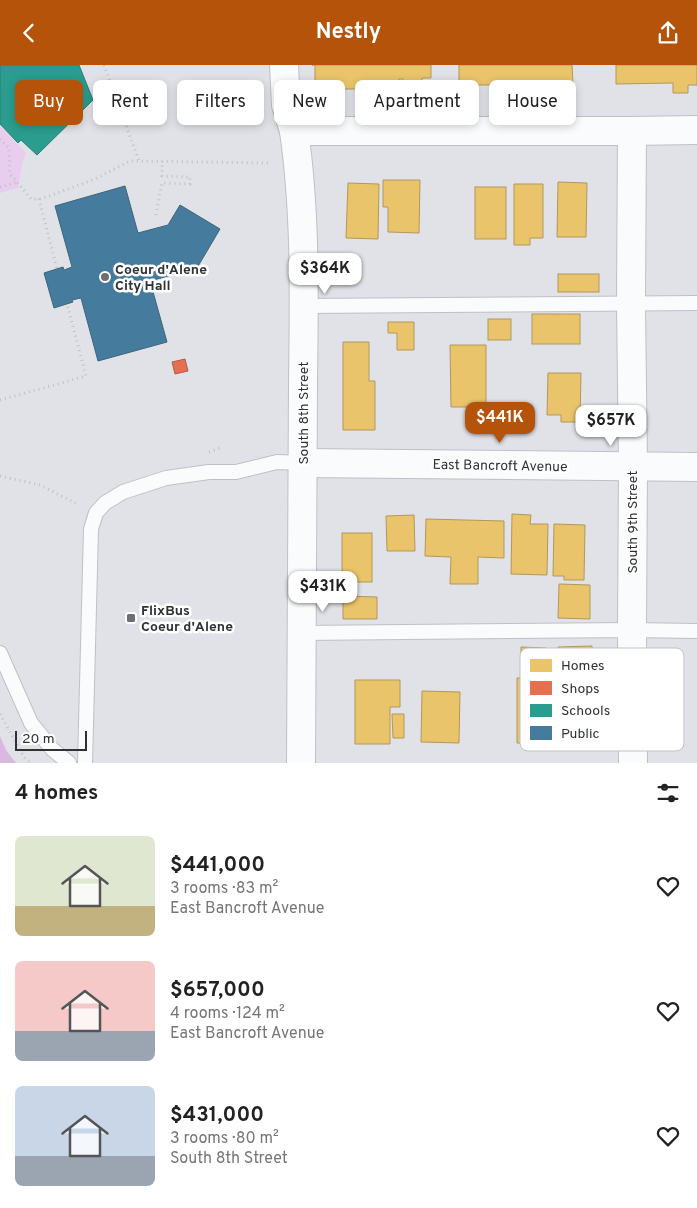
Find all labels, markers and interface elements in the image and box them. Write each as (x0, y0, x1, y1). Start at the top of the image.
icon: back (15, 19, 43, 47)
text: Nestly (316, 19, 381, 46)
icon: share (654, 19, 682, 47)
chip: Buy (15, 80, 83, 125)
chip: Rent (93, 80, 167, 125)
chip: Filters (177, 80, 264, 125)
chip: New (274, 80, 345, 125)
chip: Apartment (355, 80, 479, 125)
chip: House (489, 80, 576, 125)
pin: $364K (290, 253, 360, 295)
text: $364K (300, 259, 350, 279)
place label: Coeur d'Alene City Hall (115, 262, 207, 295)
marker: Coeur d'Alene City Hall (99, 271, 111, 283)
street label: South 8th Street (296, 361, 313, 465)
pin: $441K (465, 401, 535, 444)
pin: $657K (576, 405, 646, 447)
text: $441K (476, 408, 524, 428)
text: $657K (586, 411, 636, 431)
street label: East Bancroft Avenue (432, 457, 568, 476)
street label: South 9th Street (625, 470, 642, 574)
pin: $431K (288, 571, 358, 613)
text: $431K (299, 577, 347, 597)
place label: FlixBus Coeur d'Alene (141, 603, 233, 636)
marker: FlixBus Coeur d'Alene (125, 612, 137, 624)
legend (520, 648, 684, 751)
text: Homes (561, 658, 605, 675)
text: Shops (561, 681, 600, 698)
text: Schools (561, 703, 610, 720)
text: Public (561, 726, 600, 743)
scale bar (15, 728, 88, 751)
text: 20 m (22, 731, 55, 748)
icon: filters (654, 779, 682, 807)
text: 4 homes (15, 780, 98, 807)
text: $441,000 (170, 852, 265, 879)
icon: home (55, 856, 115, 916)
icon: heart (654, 872, 682, 900)
text: 3 rooms · 83 m² (170, 879, 278, 899)
text: East Bancroft Avenue (170, 899, 324, 919)
text: $657,000 (170, 977, 265, 1004)
icon: home (55, 981, 115, 1041)
icon: heart (654, 997, 682, 1025)
text: 4 rooms · 124 m² (170, 1004, 285, 1024)
text: East Bancroft Avenue (170, 1024, 324, 1044)
text: $431,000 (170, 1102, 264, 1129)
icon: home (55, 1106, 115, 1166)
icon: heart (654, 1122, 682, 1150)
text: 3 rooms · 80 m² (170, 1129, 279, 1149)
text: South 8th Street (170, 1149, 288, 1169)

